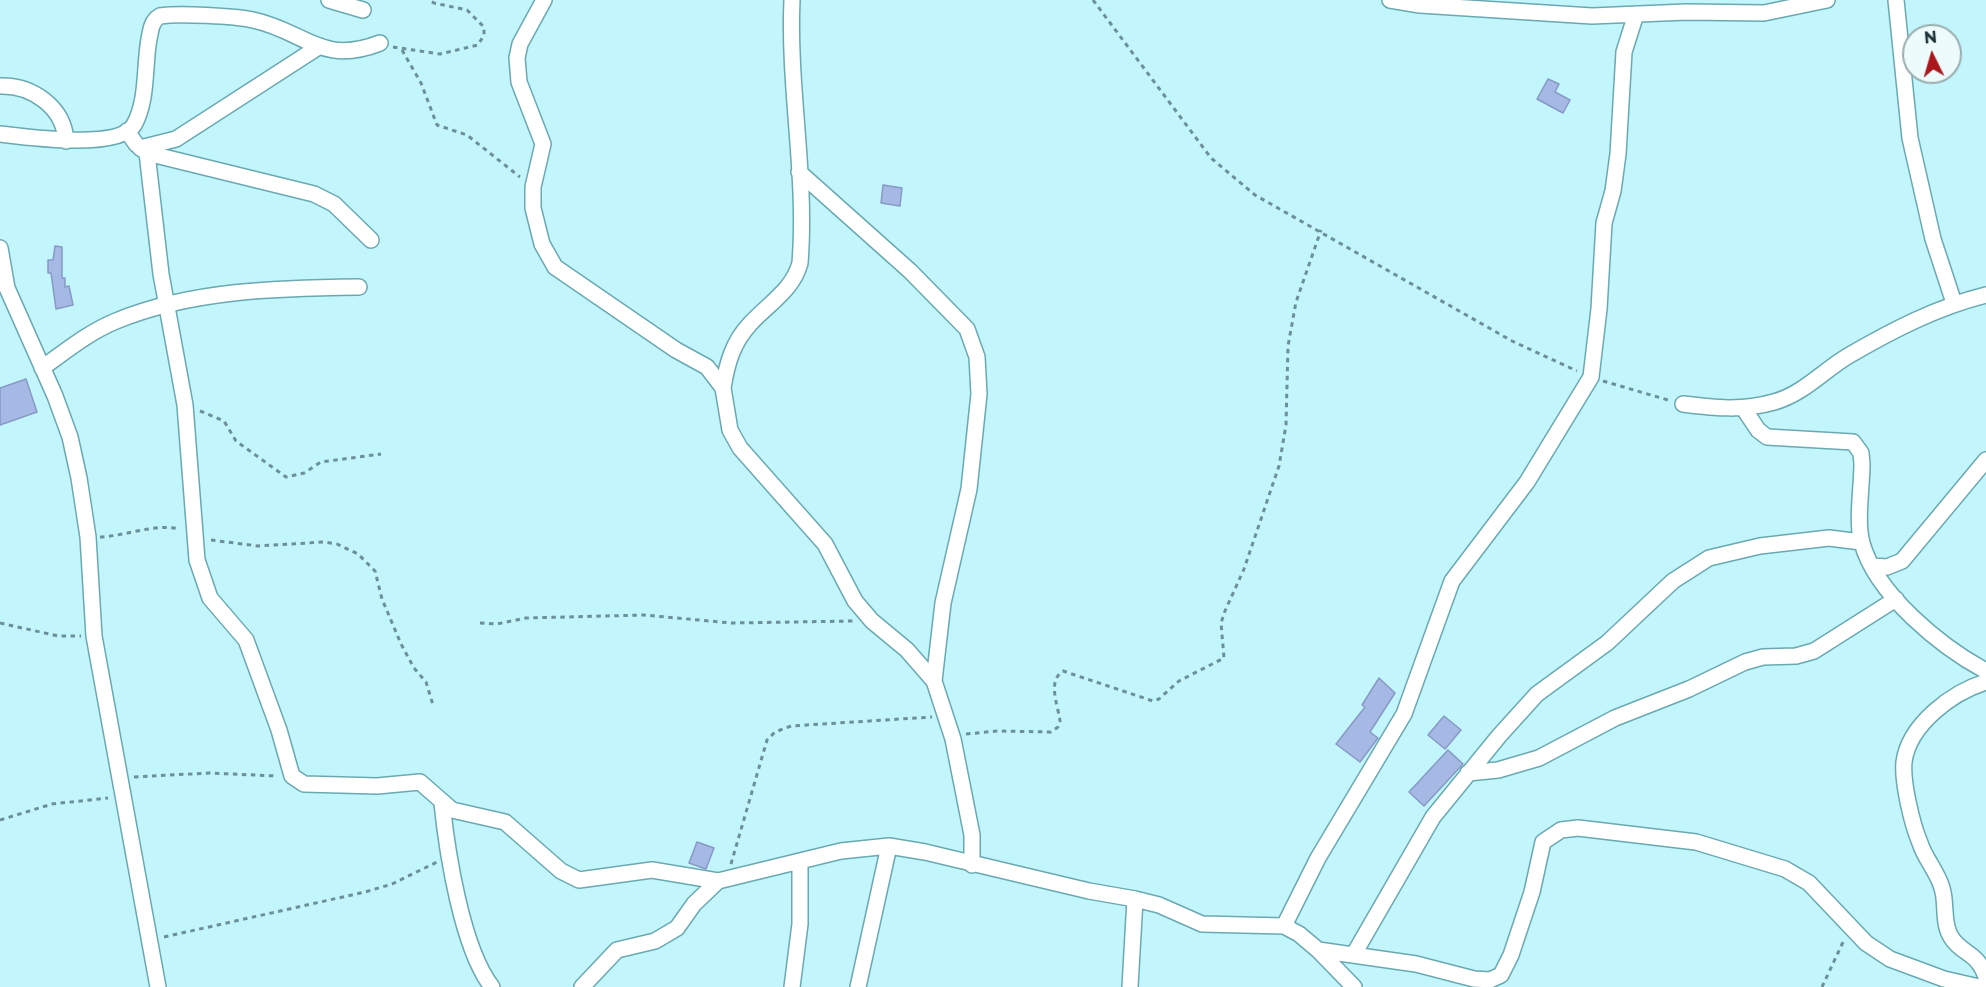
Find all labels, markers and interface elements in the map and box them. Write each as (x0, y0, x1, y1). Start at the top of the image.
north arrow (1902, 24, 1962, 84)
text: N (1923, 28, 1938, 48)

